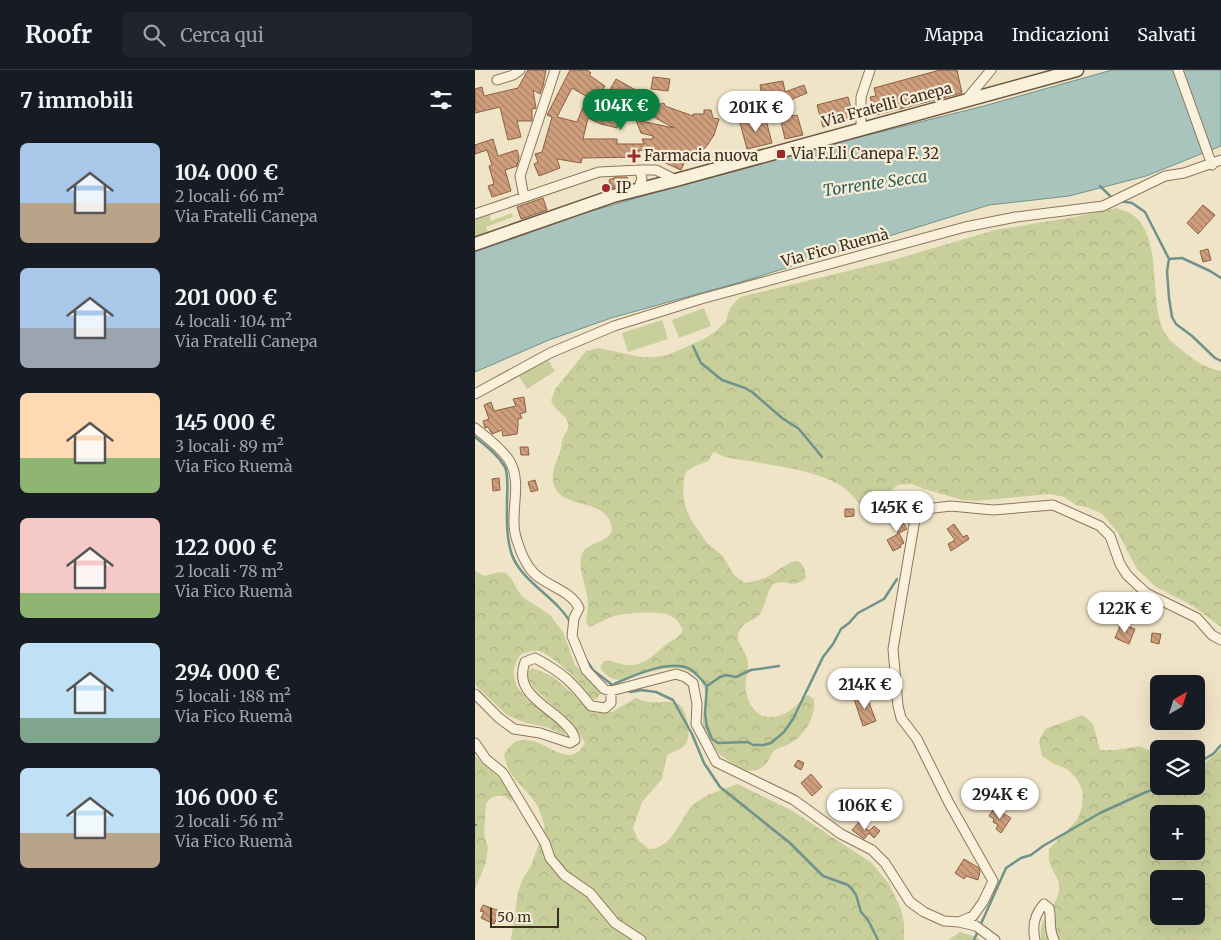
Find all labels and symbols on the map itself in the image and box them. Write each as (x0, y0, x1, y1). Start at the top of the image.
street label: Via Fratelli Canepa (819, 78, 954, 131)
pin: 104K € (580, 88, 662, 131)
pin: 201K € (715, 90, 797, 133)
place label: Via F.Lli Canepa F. 32 (790, 144, 939, 163)
place label: Farmacia nuova (644, 146, 758, 165)
marker: Via F.Lli Canepa F. 32 (775, 148, 787, 160)
marker: Farmacia nuova (628, 150, 640, 162)
water label: Torrente Secca (821, 166, 929, 200)
place label: IP (616, 178, 632, 197)
marker: IP (600, 182, 612, 194)
street label: Via Fico Ruemà (778, 224, 891, 271)
pin: 145K € (856, 490, 938, 533)
pin: 122K € (1084, 592, 1166, 634)
pin: 214K € (824, 668, 906, 710)
north arrow (1150, 675, 1205, 730)
pin: 294K € (959, 778, 1041, 820)
pin: 106K € (824, 788, 906, 831)
scale bar (490, 905, 559, 928)

